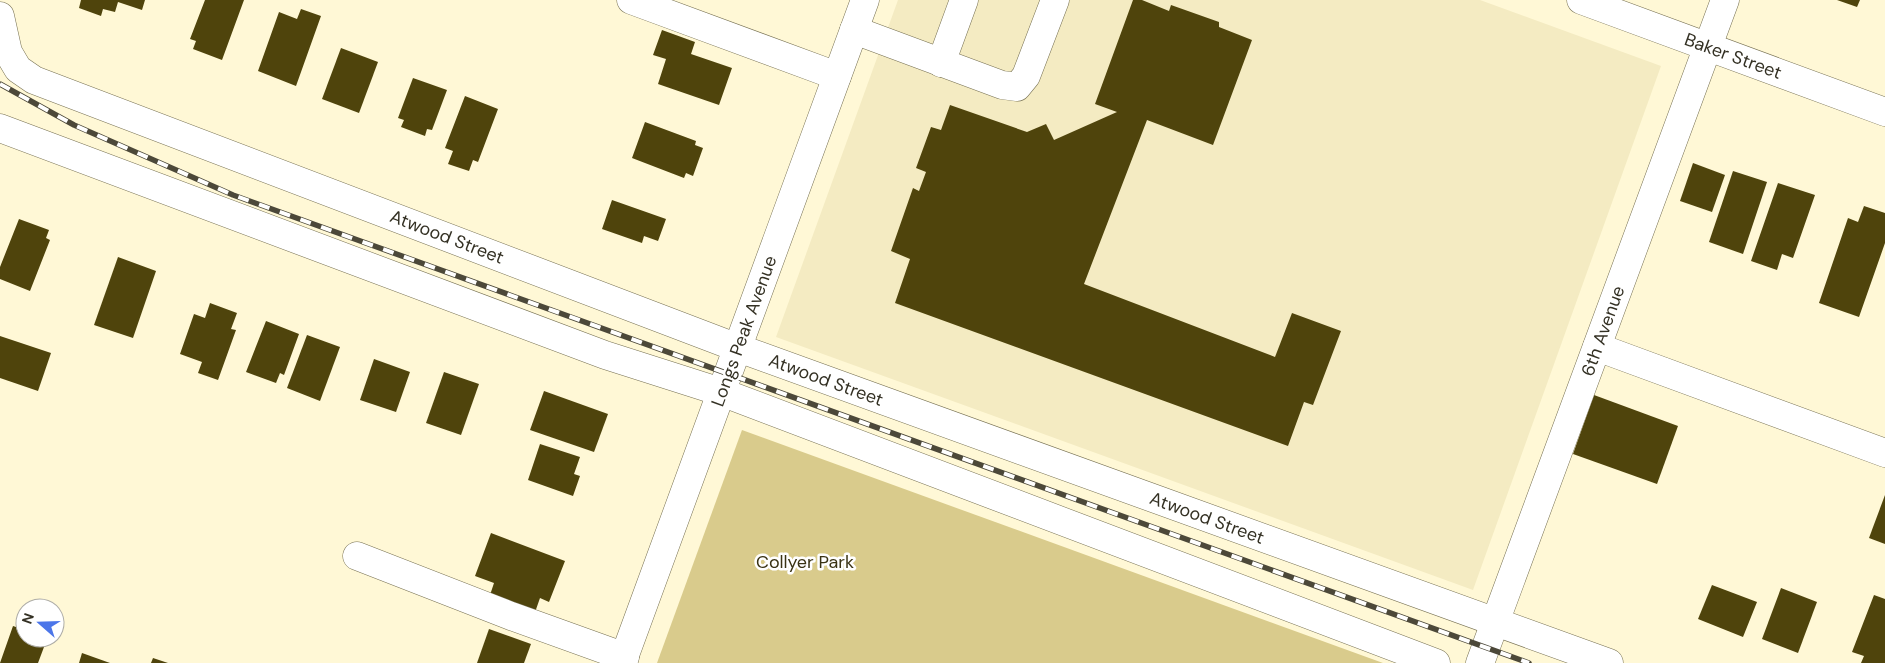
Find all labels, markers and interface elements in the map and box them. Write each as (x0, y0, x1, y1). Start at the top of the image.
street label: Baker Street (1681, 27, 1785, 85)
street label: Atwood Street (387, 204, 507, 270)
street label: Longs Peak Avenue (706, 252, 782, 410)
street label: 6th Avenue (1576, 282, 1630, 380)
street label: Atwood Street (765, 348, 887, 412)
street label: Atwood Street (1146, 486, 1268, 550)
park label: Collyer Park (756, 550, 854, 574)
north arrow (15, 598, 65, 648)
text: N (18, 611, 38, 626)

